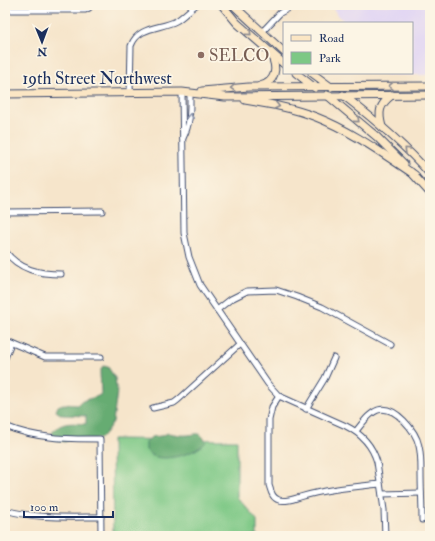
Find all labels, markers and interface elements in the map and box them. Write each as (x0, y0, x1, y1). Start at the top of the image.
north arrow (22, 22, 62, 62)
legend (283, 22, 413, 74)
one-way arrow (244, 29, 252, 36)
text: Road (319, 31, 344, 46)
text: N (36, 45, 48, 58)
place label: SELCO (209, 45, 269, 66)
marker: SELCO (196, 50, 206, 60)
text: Park (319, 51, 341, 66)
street label: 19th Street Northwest (22, 68, 172, 89)
one-way arrow (388, 82, 394, 90)
one-way arrow (230, 84, 236, 92)
one-way arrow (274, 101, 280, 109)
one-way arrow (185, 113, 194, 120)
one-way arrow (352, 116, 359, 123)
one-way arrow (404, 147, 412, 154)
scale bar (24, 493, 113, 519)
text: 100 m (30, 500, 59, 515)

